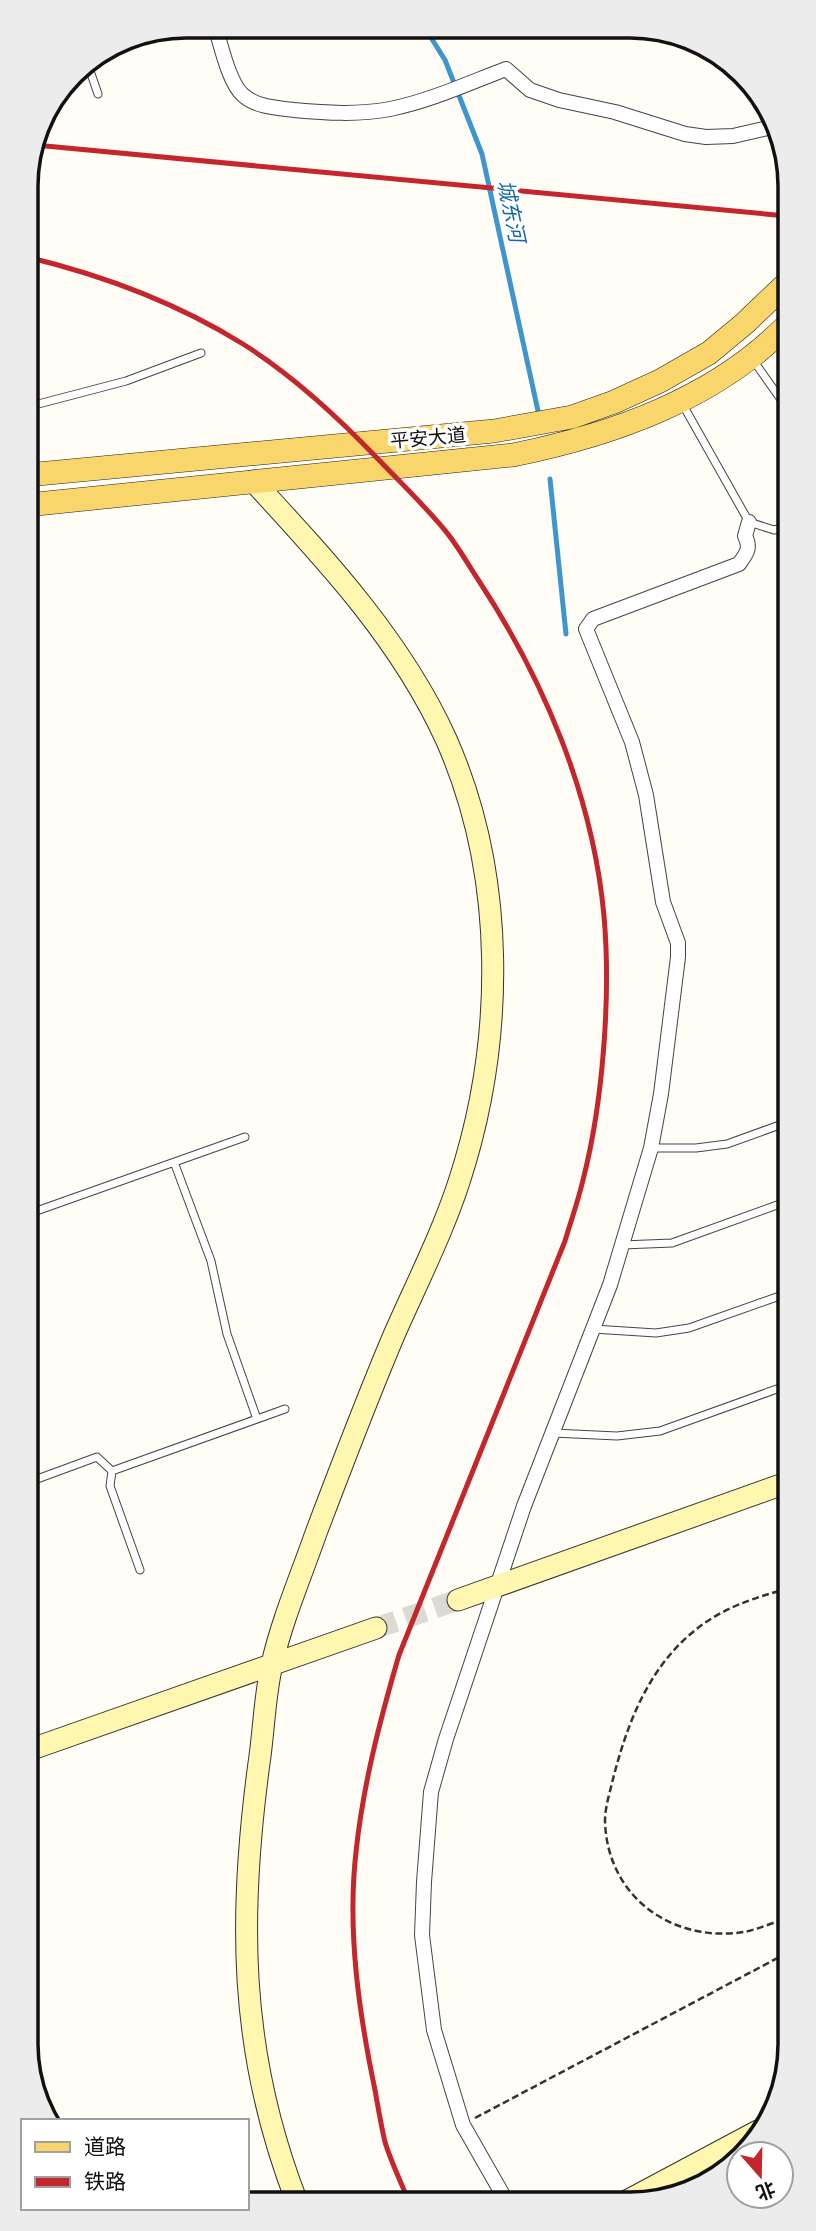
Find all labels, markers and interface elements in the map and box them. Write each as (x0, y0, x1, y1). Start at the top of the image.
water label: 城东河 (493, 178, 530, 248)
street label: 平安大道 (389, 424, 467, 452)
legend (21, 2119, 248, 2210)
text: 道路 (84, 2135, 126, 2159)
north arrow (725, 2140, 795, 2210)
text: 铁路 (84, 2170, 126, 2194)
text: 北 (753, 2177, 778, 2204)

